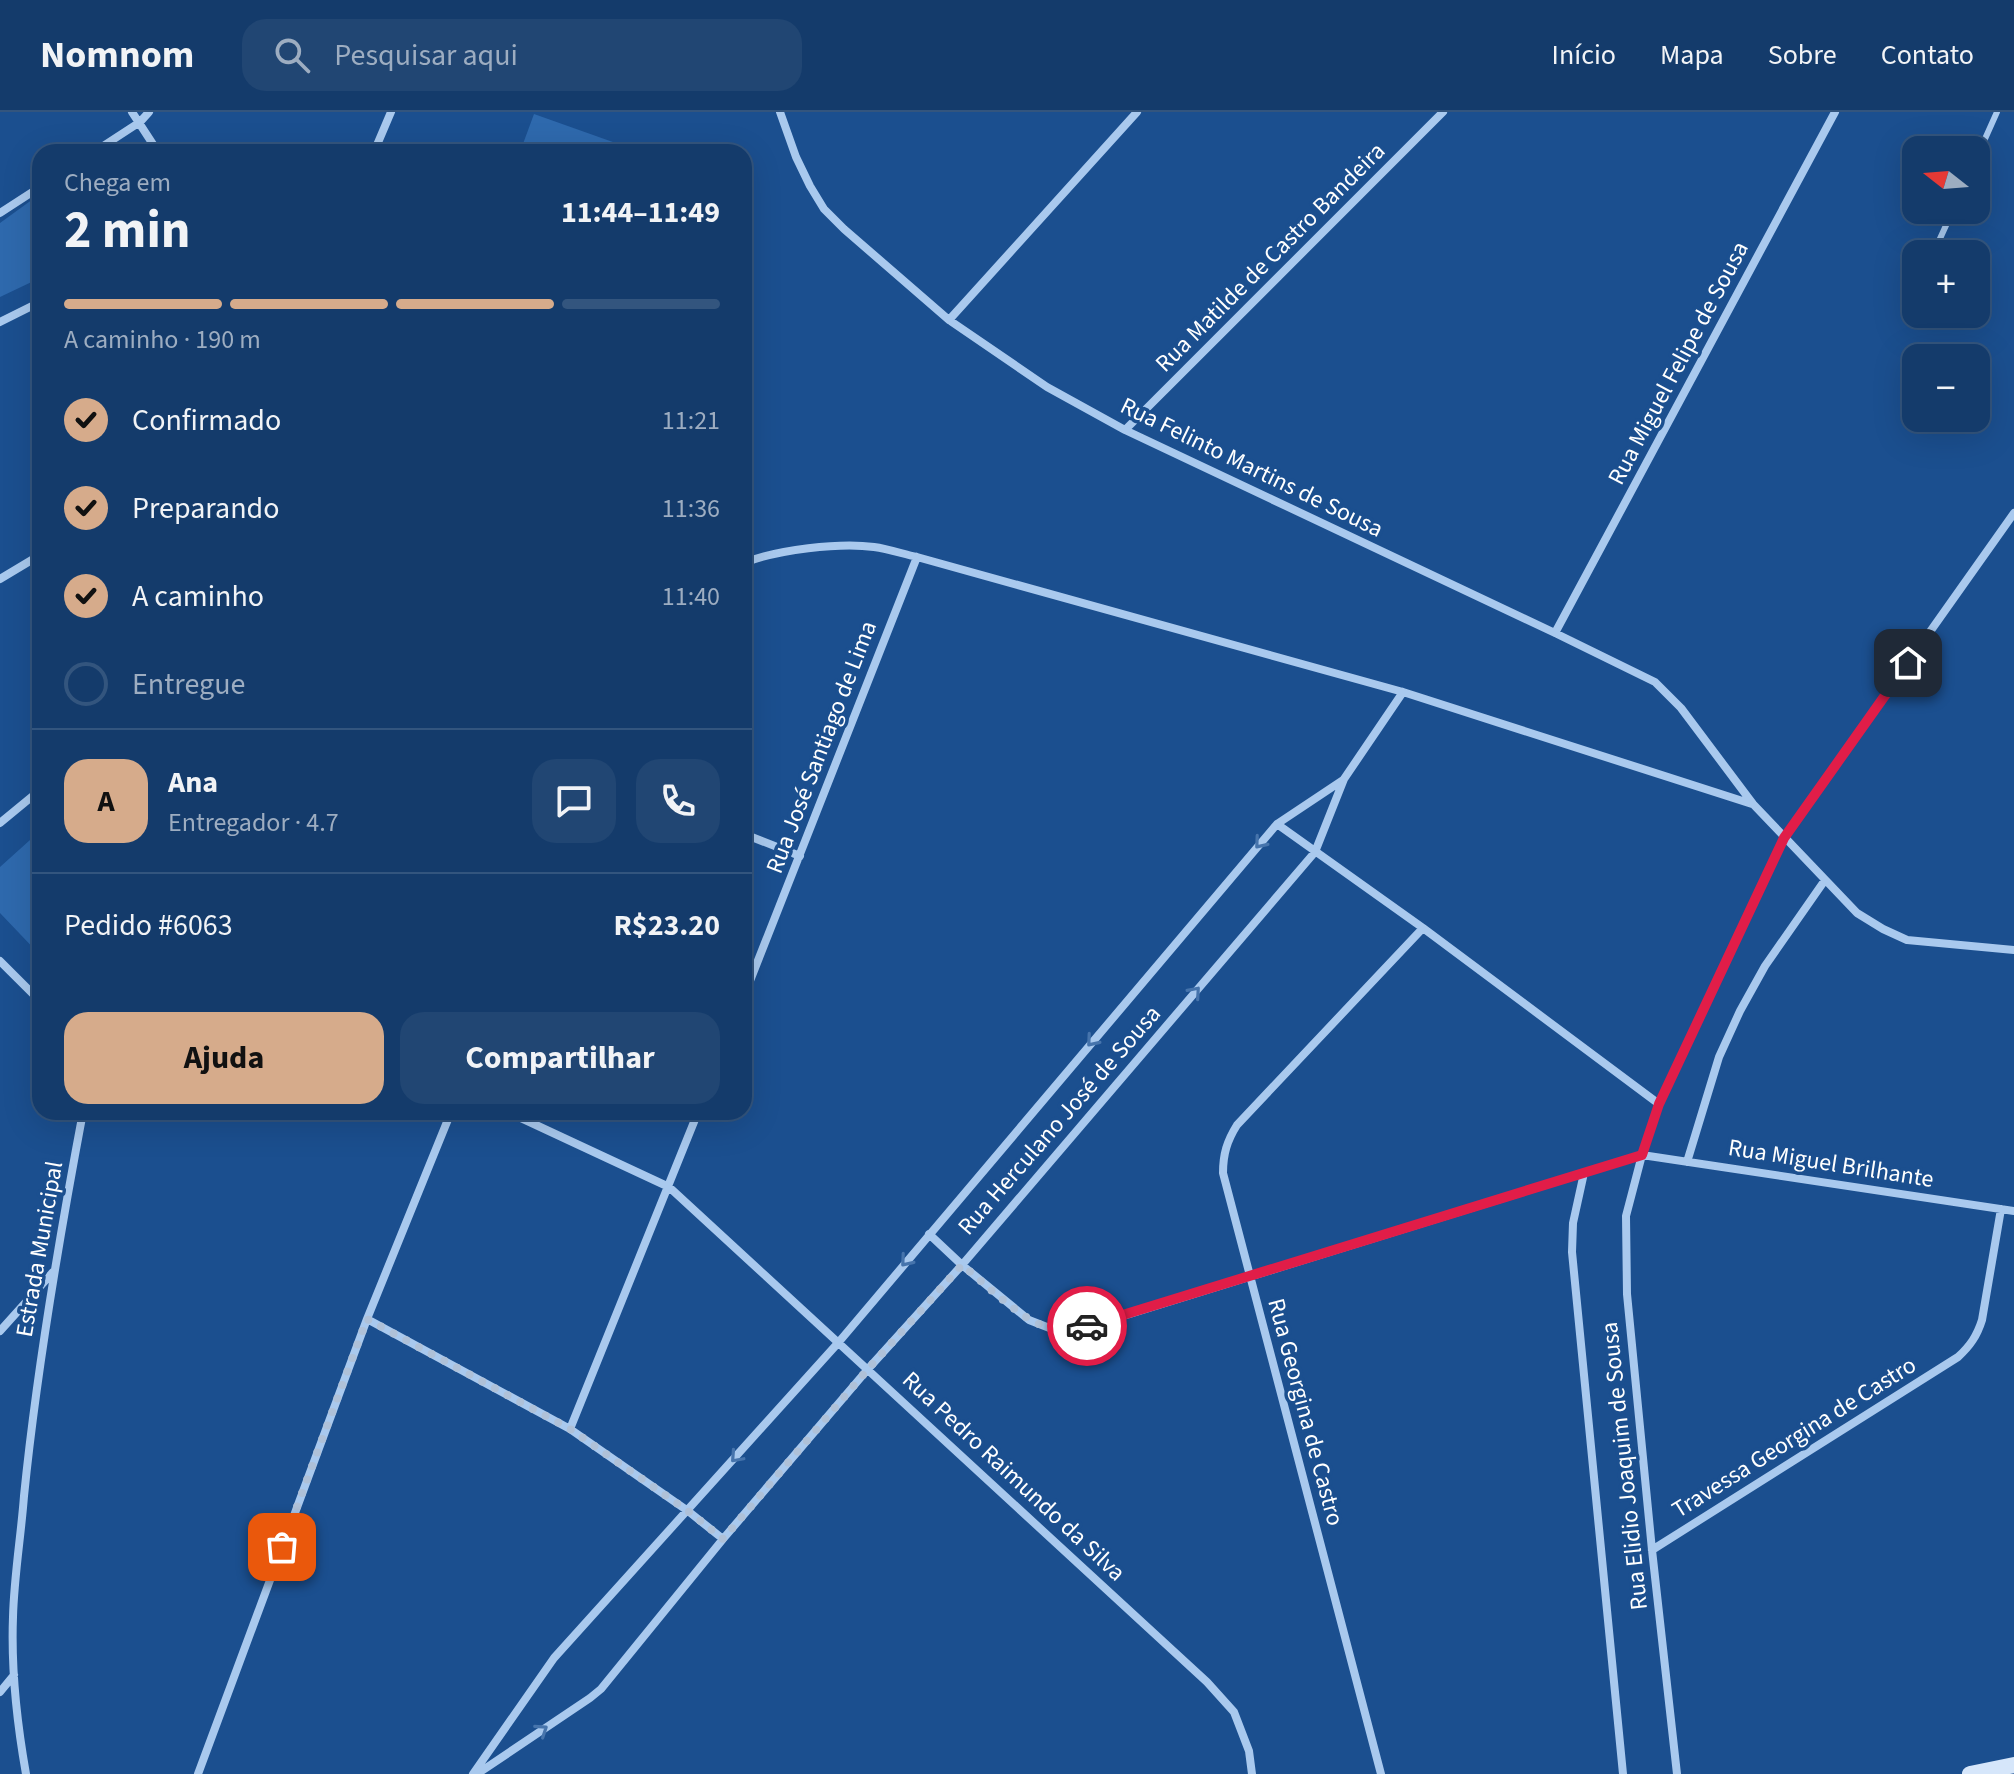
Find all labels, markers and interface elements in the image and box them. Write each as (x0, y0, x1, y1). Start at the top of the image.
search box (242, 19, 802, 91)
text: Nomnom (40, 28, 194, 82)
icon: search (270, 33, 314, 77)
text: Pesquisar aqui (334, 34, 518, 77)
text: Início (1552, 35, 1616, 75)
text: Mapa (1660, 35, 1724, 75)
text: Sobre (1768, 35, 1837, 75)
text: Contato (1881, 35, 1974, 75)
street label: Rua Matilde de Castro Bandeira (1147, 134, 1393, 380)
north arrow (1902, 136, 1990, 224)
map controls (1902, 136, 1990, 432)
text: Chega em (64, 164, 171, 201)
text: 11:44–11:49 (561, 191, 720, 234)
text: 2 min (64, 194, 191, 268)
street label: Rua Miguel Felipe de Sousa (1599, 235, 1758, 491)
button: + (1902, 240, 1990, 328)
text: A caminho · 190 m (64, 321, 261, 358)
button: − (1902, 344, 1990, 432)
street label: Rua Felinto Martins de Sousa (1114, 388, 1389, 546)
icon: check (64, 398, 108, 442)
text: Confirmado (132, 399, 281, 442)
text: 11:21 (662, 402, 720, 439)
icon: check (64, 486, 108, 530)
text: Preparando (132, 487, 279, 530)
text: 11:36 (662, 490, 720, 527)
icon: check (64, 574, 108, 618)
text: A caminho (132, 575, 264, 618)
text: 11:40 (662, 578, 720, 615)
street label: Rua José Santiago de Lima (757, 616, 886, 879)
pin (1874, 629, 1942, 697)
icon: home (1886, 641, 1930, 685)
text: Entregue (132, 663, 245, 706)
button: chat (532, 759, 616, 843)
button: phone (636, 759, 720, 843)
text: Ana (168, 761, 218, 804)
text: A (97, 780, 115, 823)
text: Entregador · 4.7 (168, 804, 339, 841)
one-way arrow (1256, 834, 1270, 848)
text: Pedido #6063 (64, 904, 233, 947)
text: R$23.20 (613, 904, 720, 947)
one-way arrow (1185, 987, 1200, 1001)
street label: Rua Herculano José de Sousa (950, 998, 1169, 1243)
button: Ajuda (64, 1012, 384, 1104)
button: Compartilhar (400, 1012, 720, 1104)
one-way arrow (1087, 1032, 1102, 1047)
street label: Rua Miguel Brilhante (1726, 1130, 1936, 1197)
street label: Estrada Municipal (7, 1158, 72, 1340)
one-way arrow (901, 1252, 916, 1266)
courier (1047, 1286, 1127, 1366)
street label: Rua Georgina de Castro (1258, 1295, 1353, 1530)
icon: car (1065, 1304, 1109, 1348)
street label: Rua Elidio Joaquim de Sousa (1592, 1320, 1657, 1612)
street label: Travessa Georgina de Castro (1665, 1348, 1923, 1527)
street label: Rua Pedro Raimundo da Silva (894, 1363, 1133, 1590)
one-way arrow (731, 1448, 745, 1463)
pin (248, 1513, 316, 1581)
icon: bag (260, 1525, 304, 1569)
one-way arrow (533, 1725, 548, 1740)

